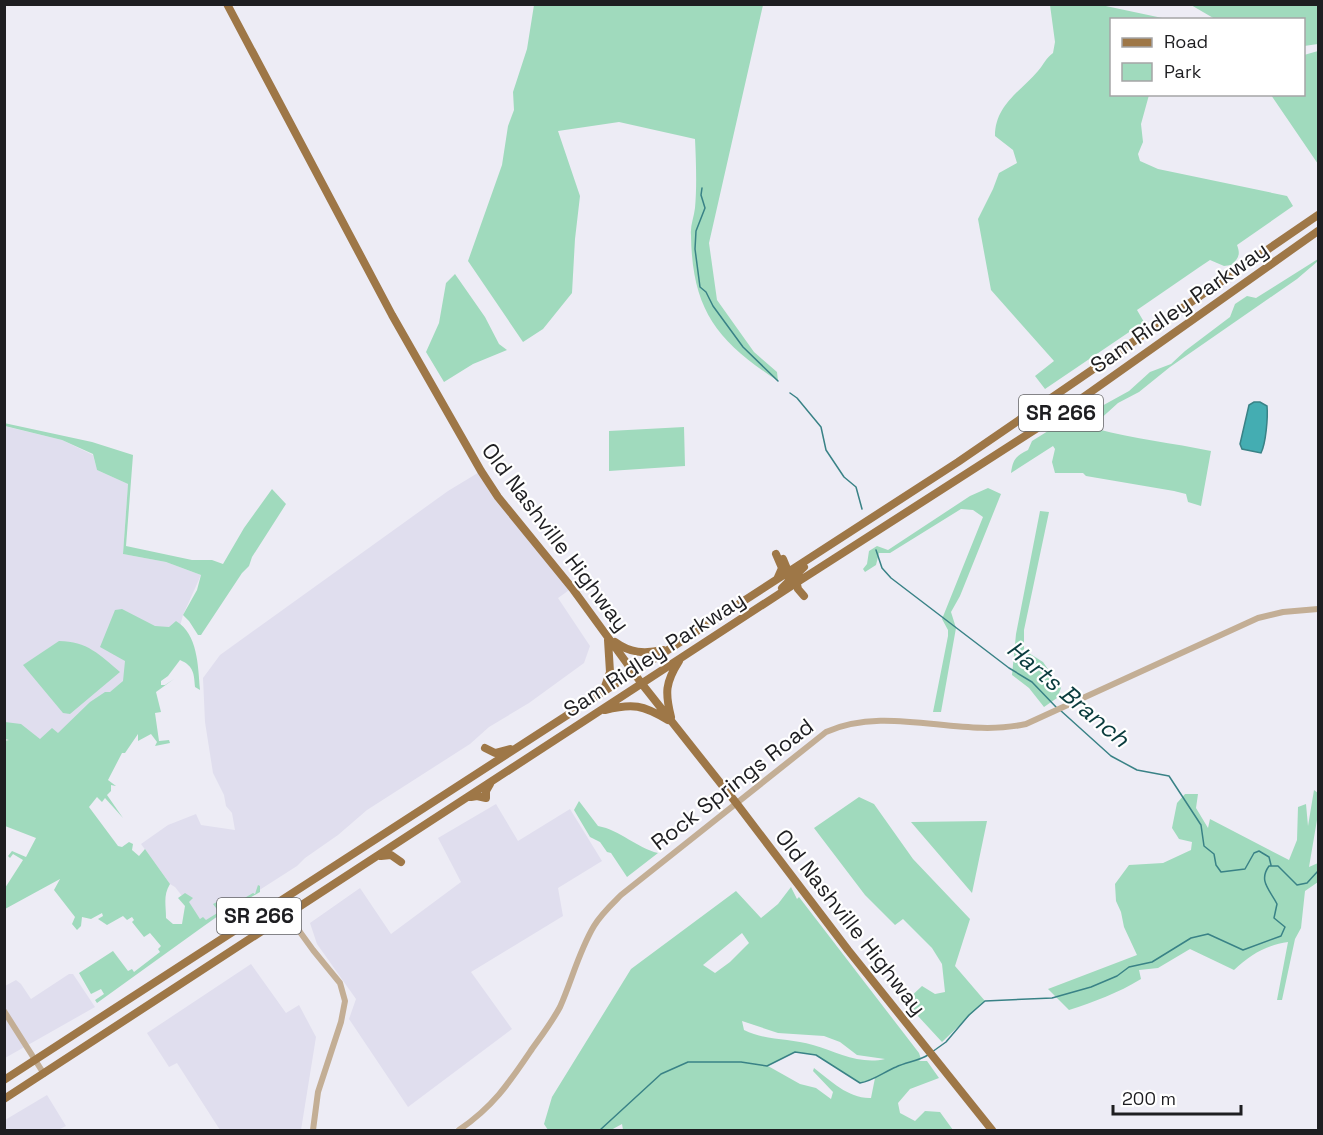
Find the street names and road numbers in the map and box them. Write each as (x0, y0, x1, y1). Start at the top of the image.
street label: Sam Ridley Parkway (1085, 235, 1273, 379)
road number: SR 266 (1019, 395, 1103, 431)
street label: Old Nashville Highway (476, 437, 636, 637)
street label: Sam Ridley Parkway (558, 585, 750, 723)
street label: Rock Springs Road (645, 712, 819, 856)
street label: Old Nashville Highway (769, 823, 933, 1021)
road number: SR 266 (217, 898, 301, 934)

